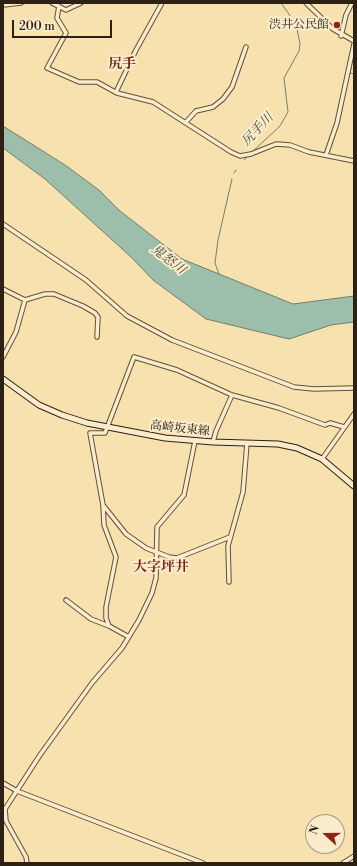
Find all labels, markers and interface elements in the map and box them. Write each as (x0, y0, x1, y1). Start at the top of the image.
scale bar (14, 12, 114, 38)
place label: 渋井公民館 (269, 18, 329, 32)
text: 200 m (19, 19, 55, 34)
marker: 渋井公民館 (332, 20, 342, 30)
district label: 尻手 (108, 57, 136, 73)
water label: 尻手川 (239, 110, 277, 150)
water label: 鬼怒川 (148, 242, 188, 278)
street label: 高崎坂東線 (149, 419, 211, 439)
district label: 大字坪井 (133, 560, 189, 576)
north arrow (305, 814, 345, 854)
text: N (307, 823, 323, 837)

